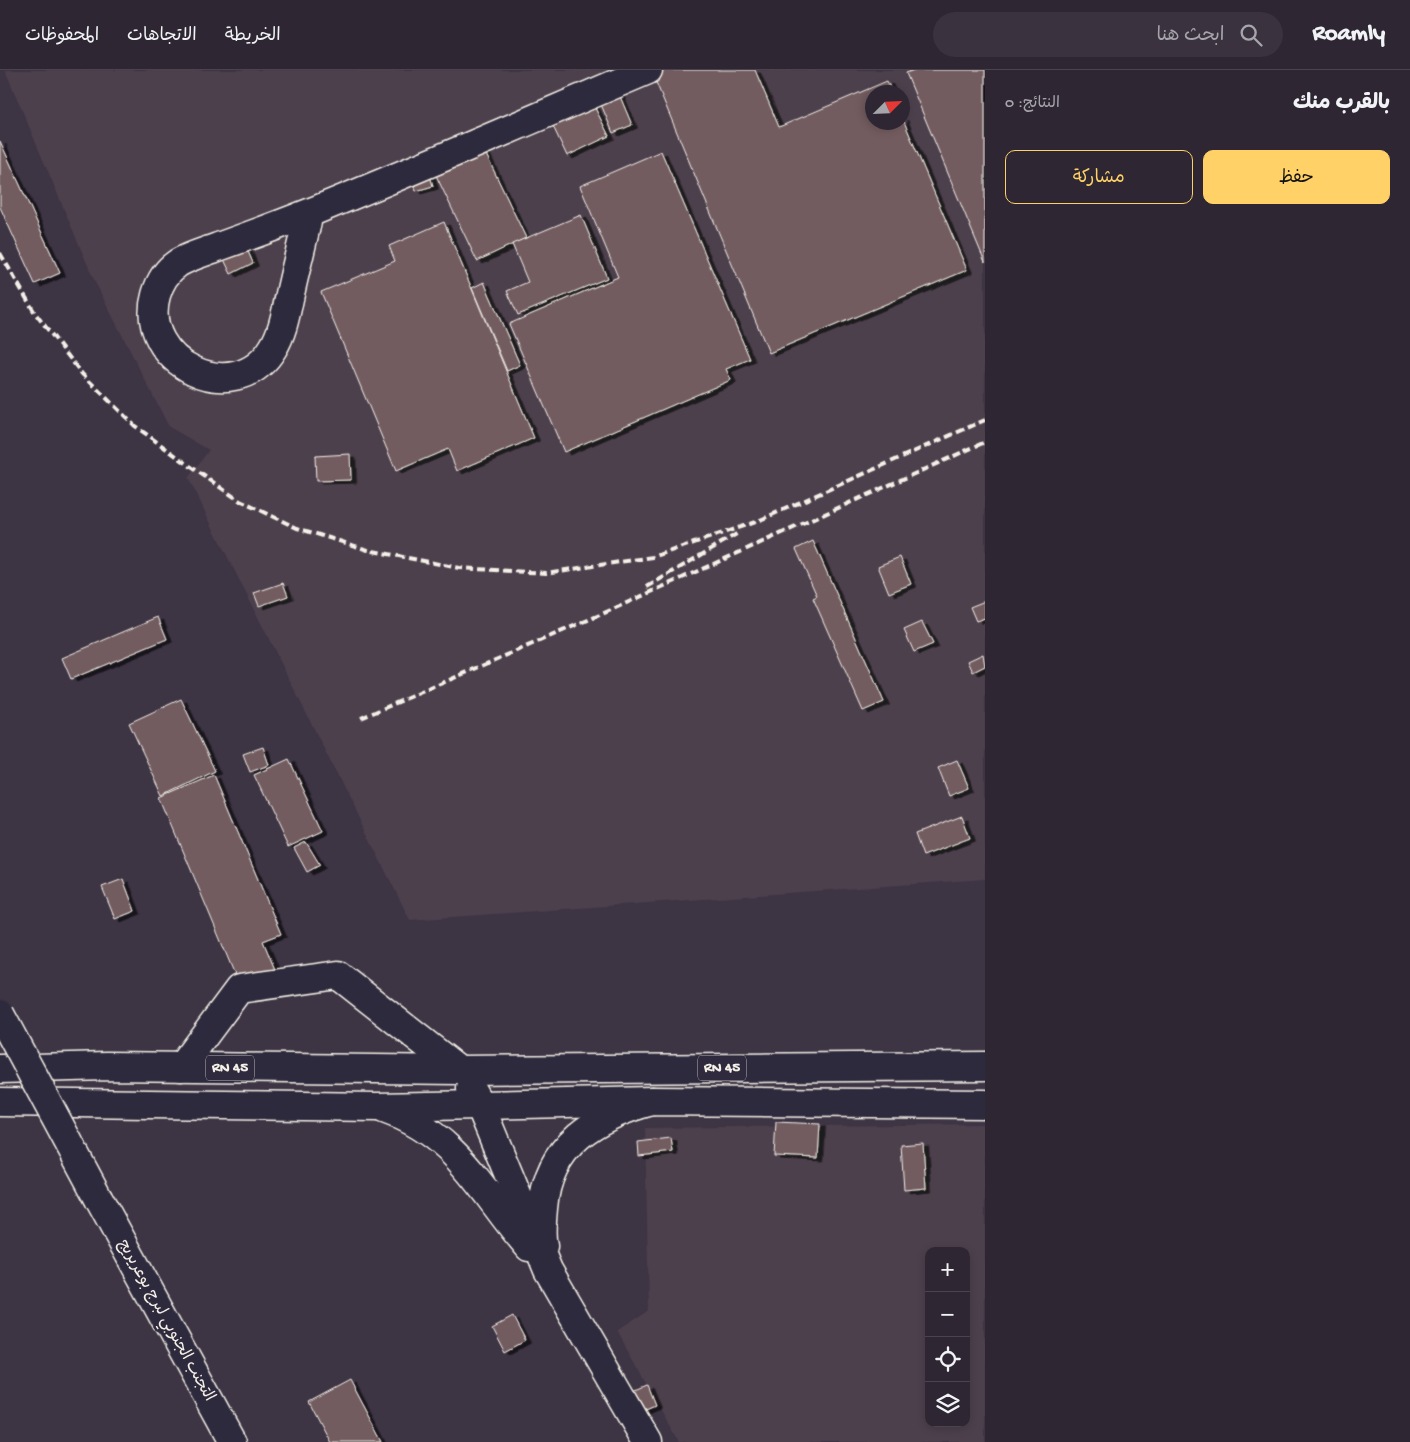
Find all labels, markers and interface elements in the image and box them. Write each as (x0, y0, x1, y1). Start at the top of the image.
search box (933, 12, 1283, 57)
text: Roamly (1313, 20, 1385, 49)
icon: search (1237, 21, 1265, 49)
text: ابحث هنا (1156, 25, 1225, 48)
text: المحفوظات (25, 26, 99, 47)
text: الاتجاهات (127, 26, 197, 47)
text: الخريطة (225, 26, 281, 47)
north arrow (865, 85, 910, 130)
text: بالقرب منك (1293, 92, 1390, 117)
text: النتائج: 0 (1005, 95, 1060, 114)
button: مشاركة (1005, 150, 1193, 204)
button: حفظ (1203, 150, 1390, 204)
road number: RN 45 (206, 1056, 254, 1080)
road number: RN 45 (698, 1056, 746, 1080)
street label: التجنب الجنوبي لبرج بوعريريج (111, 1237, 218, 1406)
map controls (925, 1247, 970, 1427)
button: + (925, 1247, 970, 1292)
button: − (925, 1292, 970, 1337)
button: locate (925, 1337, 970, 1382)
button: layers (925, 1382, 970, 1427)

